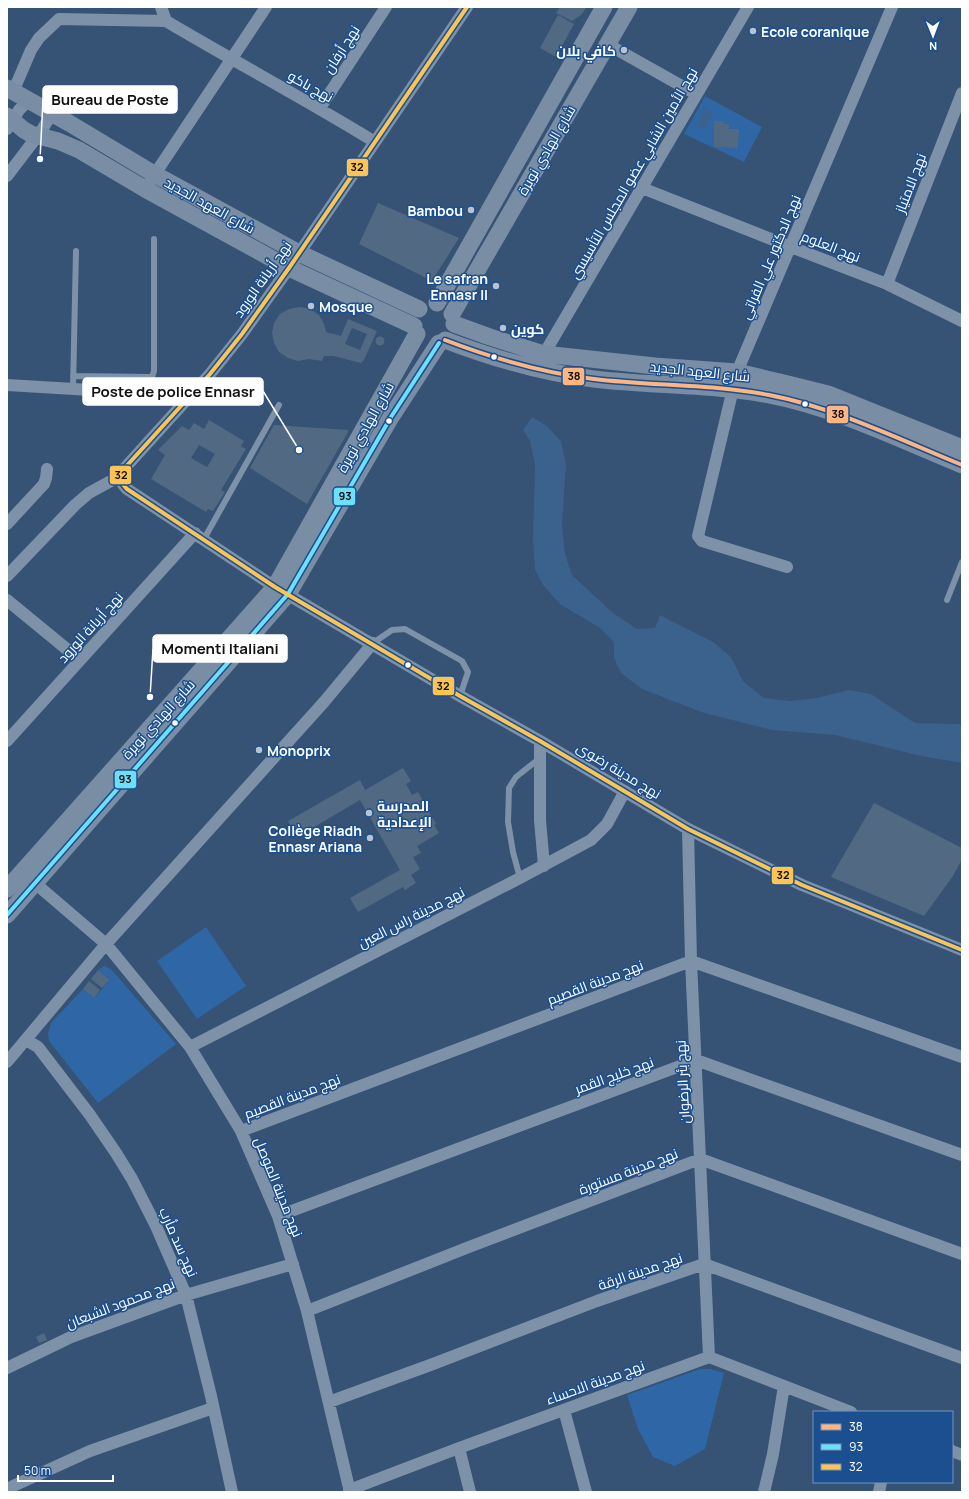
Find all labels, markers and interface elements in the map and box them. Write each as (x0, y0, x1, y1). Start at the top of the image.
north arrow (913, 16, 953, 56)
street label: نهج أرفان (318, 21, 364, 77)
place label: Ecole coranique (761, 22, 869, 41)
marker: Ecole coranique (748, 26, 758, 36)
text: N (929, 39, 937, 54)
place label: كافي بلان (556, 41, 616, 63)
marker: كافي بلان (619, 45, 629, 55)
street label: نهج الأمين الشابي عضو المجلس التأسيسي (564, 64, 704, 284)
street label: نهج باكو (285, 66, 337, 106)
callout: Bureau de Poste (43, 86, 177, 113)
text: Bureau de Poste (51, 89, 169, 110)
street label: شارع الهادي نويرة (513, 102, 582, 200)
street label: نهج الامتياز (890, 150, 930, 216)
line badge: 32 (346, 158, 369, 177)
text: 32 (351, 159, 363, 174)
street label: شارع العهد الجديد (161, 172, 259, 238)
street label: نهج الدكتور علي الفراتي (735, 192, 808, 323)
place label: Bambou (407, 201, 463, 220)
marker: Bambou (466, 205, 476, 215)
street label: نهج العلوم (798, 226, 863, 267)
street label: نهج أريانة الورود (229, 237, 295, 321)
place label: Le safran Ennasr II (426, 269, 488, 304)
marker: Le safran Ennasr II (491, 281, 501, 291)
place label: Mosque (319, 297, 373, 316)
marker: Mosque (306, 301, 316, 311)
place label: كوين (511, 319, 544, 338)
marker: كوين (498, 323, 508, 333)
unlabelled marker (489, 352, 499, 362)
street label: شارع العهد الجديد (649, 356, 751, 386)
line badge: 38 (562, 367, 585, 386)
text: 38 (567, 368, 581, 383)
callout: Poste de police Ennasr (83, 378, 263, 405)
street label: شارع الهادي نويرة (332, 378, 400, 477)
text: Poste de police Ennasr (91, 381, 255, 402)
unlabelled marker (800, 399, 810, 409)
line badge: 38 (826, 405, 849, 424)
text: 38 (831, 406, 845, 421)
unlabelled marker (384, 416, 394, 426)
line badge: 32 (109, 465, 132, 485)
text: 32 (115, 467, 127, 482)
line badge: 93 (333, 487, 356, 506)
text: 93 (338, 488, 352, 503)
street label: نهج أريانة الورود (53, 587, 127, 667)
callout: Momenti Italiani (153, 635, 287, 662)
text: Momenti Italiani (161, 638, 279, 659)
unlabelled marker (403, 660, 413, 670)
street label: شارع الهادي نويرة (117, 675, 201, 765)
line badge: 32 (432, 676, 455, 696)
text: 32 (437, 678, 449, 693)
unlabelled marker (170, 718, 180, 728)
street label: نهج مدينة رضوى (573, 737, 665, 803)
place label: Monoprix (267, 741, 331, 760)
marker: Monoprix (254, 745, 264, 755)
line badge: 93 (114, 770, 137, 789)
text: 93 (118, 771, 132, 786)
place label: المدرسة الإعدادية (377, 796, 432, 832)
marker: المدرسة الإعدادية (364, 808, 374, 818)
place label: Collège Riadh Ennasr Ariana (268, 821, 362, 856)
marker: Collège Riadh Ennasr Ariana (365, 833, 375, 843)
line badge: 32 (771, 866, 794, 885)
text: 32 (777, 867, 789, 882)
street label: نهج مدينة راس العين (354, 882, 468, 952)
street label: نهج مدينة القصيم (544, 955, 646, 1010)
street label: نهج بئر الرضوان (670, 1040, 694, 1124)
street label: نهج خليج القمر (571, 1052, 656, 1098)
street label: نهج مدينة القصيم (241, 1069, 343, 1124)
street label: نهج مدينة الموصل (250, 1134, 308, 1240)
street label: نهج مدينة مستورة (576, 1143, 680, 1199)
street label: نهج سد مأرب (155, 1204, 203, 1280)
street label: نهج مدينة الرقة (595, 1248, 685, 1294)
street label: نهج محمود الشبعان (63, 1273, 177, 1333)
street label: نهج مدينة الاحساء (543, 1355, 647, 1409)
legend (813, 1411, 953, 1483)
text: 38 (849, 1418, 863, 1435)
text: 93 (849, 1438, 863, 1455)
scale bar (18, 1457, 113, 1483)
text: 32 (849, 1458, 863, 1475)
text: 50 m (24, 1462, 51, 1479)

